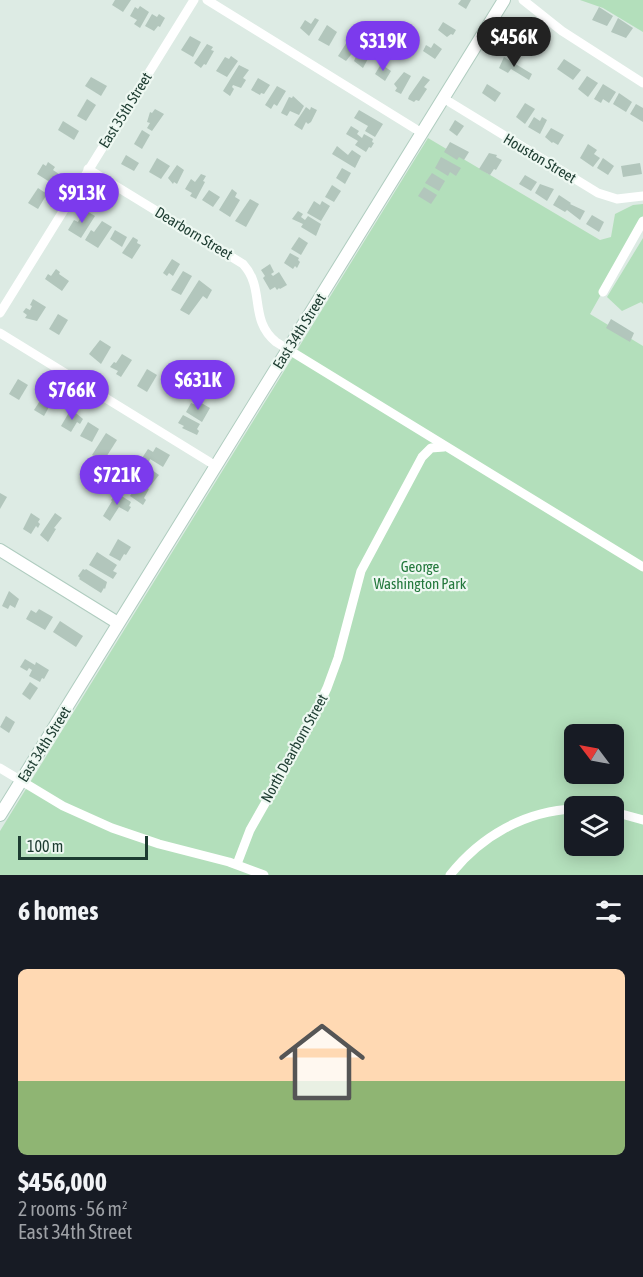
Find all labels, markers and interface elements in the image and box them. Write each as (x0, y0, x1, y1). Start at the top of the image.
pin: $456K (472, 17, 556, 68)
pin: $319K (341, 21, 425, 72)
text: $456K (491, 25, 537, 48)
text: $319K (360, 29, 406, 52)
street label: East 35th Street (95, 69, 155, 151)
street label: Houston Street (501, 130, 579, 186)
pin: $913K (40, 173, 124, 224)
text: $913K (59, 181, 105, 204)
street label: Dearborn Street (152, 203, 236, 263)
street label: East 34th Street (269, 290, 329, 372)
pin: $631K (156, 360, 240, 411)
text: $631K (175, 368, 221, 391)
pin: $766K (30, 370, 114, 421)
text: $766K (49, 378, 95, 401)
pin: $721K (75, 455, 159, 506)
text: $721K (94, 463, 140, 486)
park label: George Washington Park (374, 558, 467, 592)
street label: North Dearborn Street (257, 691, 331, 805)
street label: East 34th Street (14, 703, 74, 785)
north arrow (564, 724, 624, 784)
map controls (564, 724, 624, 856)
button: layers (564, 796, 624, 856)
scale bar (18, 833, 148, 860)
text: 100 m (27, 837, 63, 855)
icon: filters (592, 895, 625, 928)
text: 6 homes (18, 896, 98, 926)
icon: home (268, 1008, 376, 1116)
text: $456,000 (18, 1167, 107, 1197)
text: 2 rooms · 56 m² (18, 1197, 128, 1220)
text: East 34th Street (18, 1220, 132, 1243)

